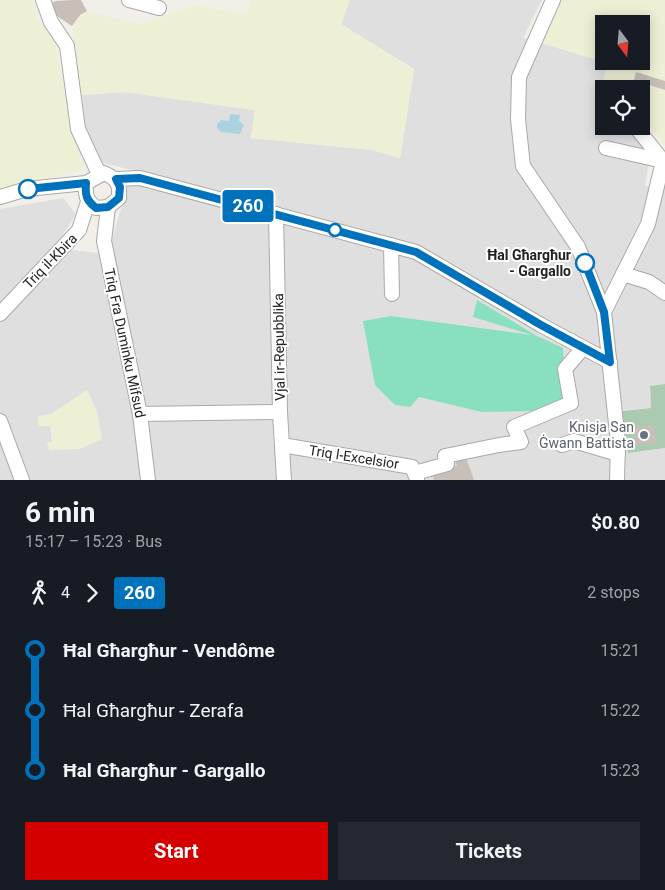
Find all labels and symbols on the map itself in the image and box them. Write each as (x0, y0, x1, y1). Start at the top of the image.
north arrow (595, 15, 650, 70)
unlabelled marker (18, 179, 38, 199)
line badge: 260 (219, 190, 277, 222)
unlabelled marker (328, 223, 342, 237)
street label: Triq il-Kbira (20, 230, 80, 292)
place label: Ħal Għargħur - Gargallo (487, 247, 571, 279)
marker: Ħal Għargħur - Gargallo (575, 253, 595, 273)
street label: Triq Fra Duminku Mifsud (101, 267, 149, 419)
street label: Vjal ir-Repubblika (270, 293, 288, 401)
place label: Knisja San Ġwann Battista (539, 419, 634, 451)
marker: Knisja San Ġwann Battista (638, 429, 650, 441)
street label: Triq l-Excelsior (308, 442, 400, 472)

